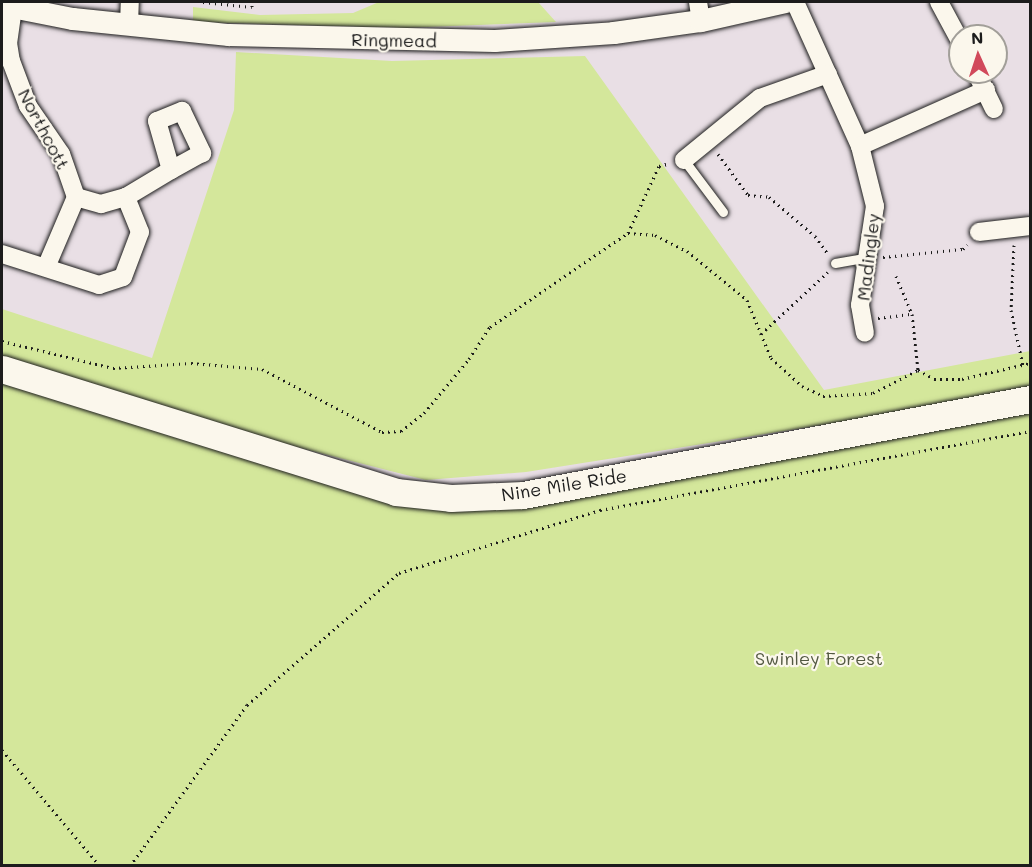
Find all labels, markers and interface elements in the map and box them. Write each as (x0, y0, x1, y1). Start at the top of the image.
north arrow (948, 24, 1008, 84)
text: N (971, 27, 984, 48)
street label: Ringmead (351, 28, 437, 52)
street label: Northcott (14, 85, 74, 173)
street label: Madingley (852, 212, 884, 302)
street label: Nine Mile Ride (500, 464, 628, 506)
park label: Swinley Forest (755, 647, 883, 669)

